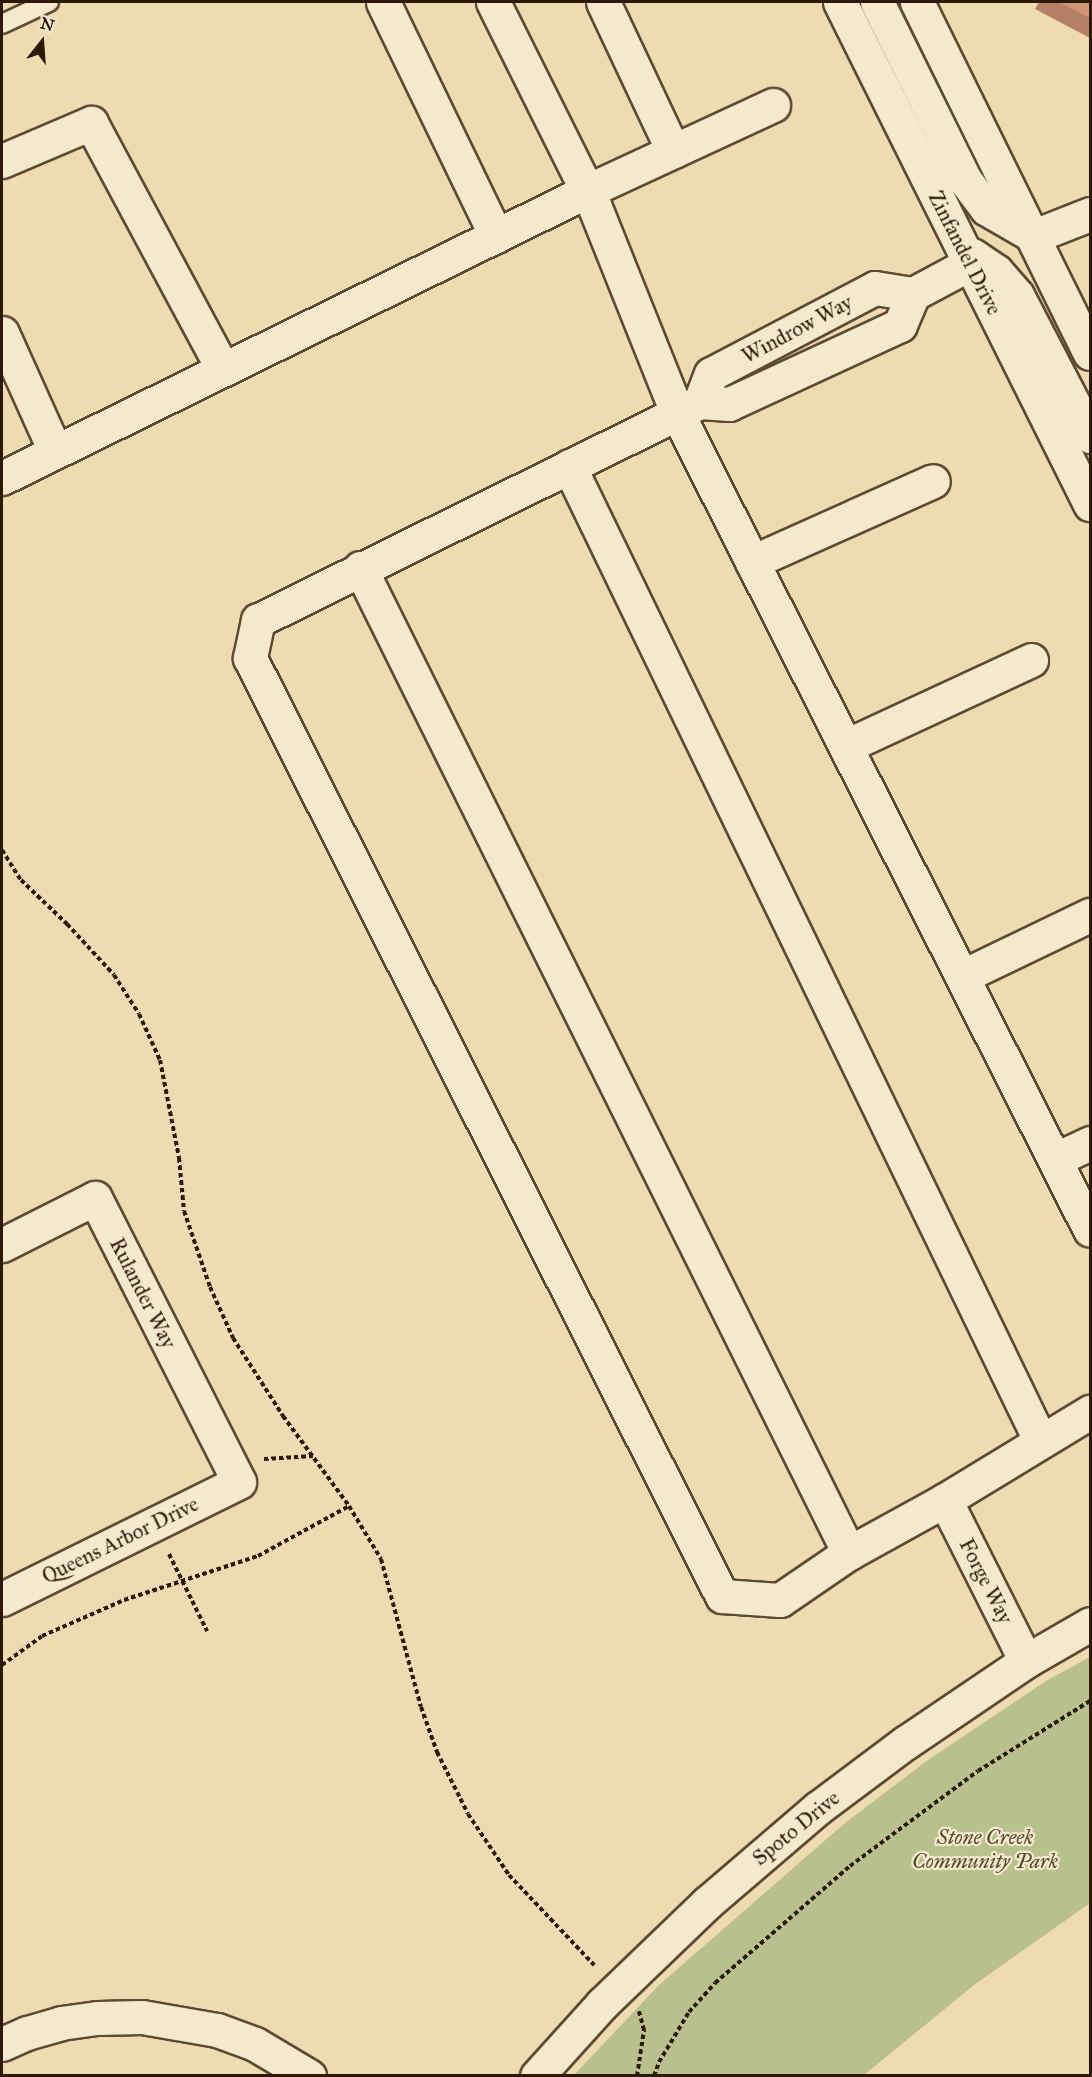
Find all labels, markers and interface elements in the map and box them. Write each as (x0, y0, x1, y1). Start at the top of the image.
north arrow (12, 12, 72, 72)
text: N (38, 13, 57, 35)
street label: Zinfandel Drive (923, 187, 1007, 319)
street label: Windrow Way (737, 289, 857, 369)
street label: Rulander Way (104, 1233, 182, 1353)
street label: Queens Arbor Drive (38, 1491, 202, 1589)
street label: Forge Way (954, 1534, 1018, 1628)
street label: Spoto Drive (747, 1785, 845, 1871)
park label: Stone Creek Community Park (912, 1824, 1058, 1874)

